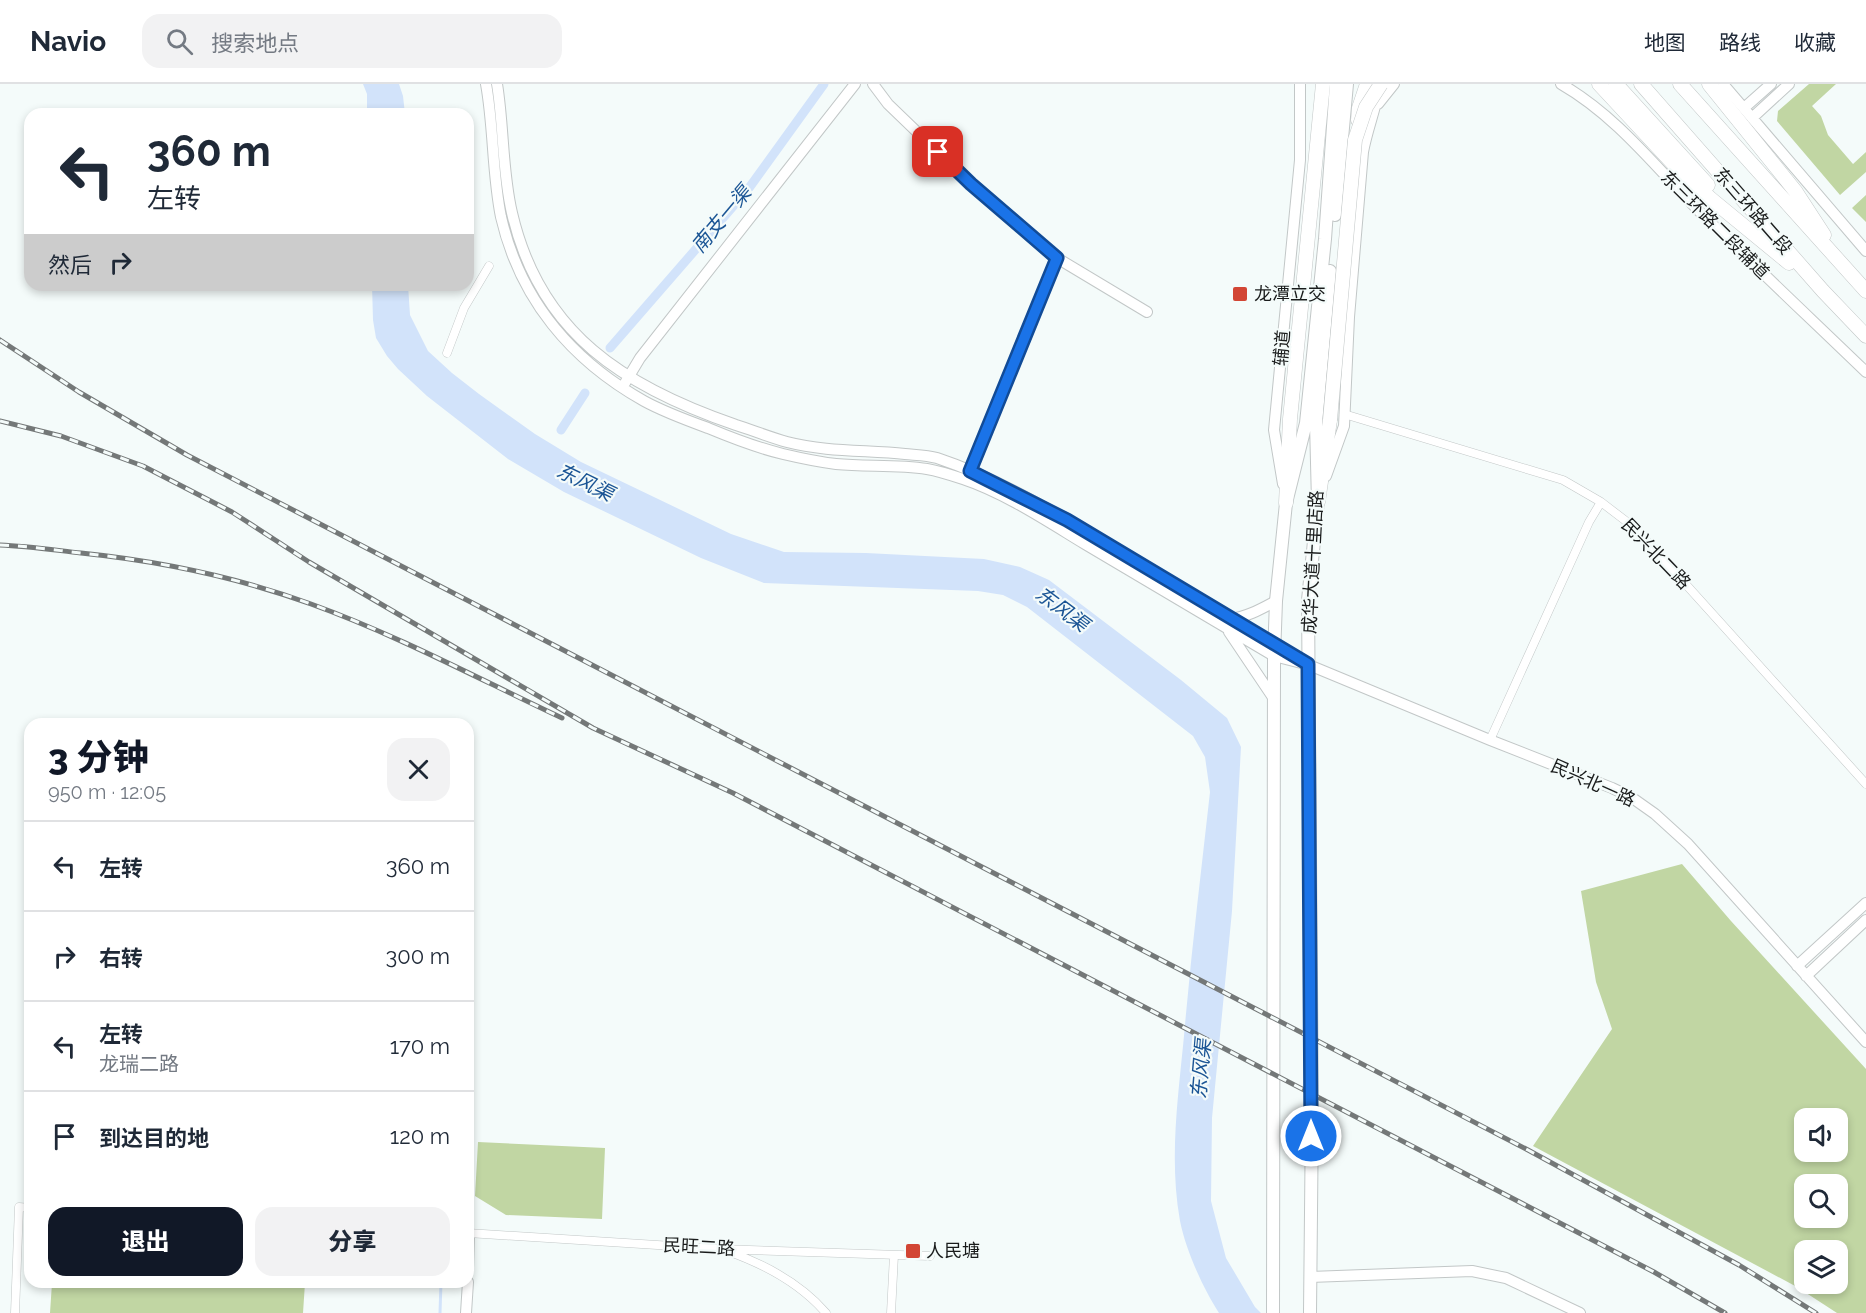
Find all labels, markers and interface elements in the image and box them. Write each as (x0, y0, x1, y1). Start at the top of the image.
search box (142, 14, 562, 68)
text: Navio (30, 25, 106, 58)
icon: search (163, 25, 196, 58)
text: 搜索地点 (211, 30, 299, 56)
text: 地图 (1644, 30, 1686, 55)
text: 路线 (1719, 30, 1761, 55)
text: 收藏 (1794, 30, 1836, 55)
pin (912, 126, 963, 177)
text: 360 m (147, 127, 271, 176)
icon: left (48, 132, 126, 210)
icon: arrive (921, 135, 954, 168)
street label: 东三环路二段 (1710, 163, 1797, 258)
street label: 东三环路二段辅道 (1657, 166, 1774, 283)
water label: 南支一渠 (686, 178, 758, 257)
text: 左转 (147, 183, 201, 214)
icon: right (104, 246, 137, 279)
text: 然后 (48, 252, 92, 278)
place label: 龙潭立交 (1254, 283, 1326, 304)
marker: 龙潭立交 (1231, 285, 1249, 303)
street label: 辅道 (1269, 329, 1294, 367)
water label: 东风渠 (553, 458, 620, 507)
street label: 成华大道十里店路 (1298, 490, 1327, 634)
street label: 民兴北二路 (1618, 514, 1695, 593)
water label: 东风渠 (1031, 581, 1096, 638)
text: 3 分钟 (48, 736, 149, 778)
button: close (387, 738, 450, 801)
street label: 民兴北一路 (1548, 755, 1639, 810)
text: 950 m · 12:05 (48, 780, 166, 804)
icon: left (48, 850, 81, 883)
text: 360 m (386, 853, 450, 879)
text: 左转 (99, 855, 143, 881)
icon: right (48, 940, 81, 973)
text: 300 m (385, 943, 450, 969)
text: 右转 (99, 945, 143, 971)
text: 左转 (99, 1021, 143, 1047)
icon: left (48, 1030, 81, 1063)
text: 170 m (390, 1033, 450, 1059)
water label: 东风渠 (1186, 1035, 1216, 1100)
text: 龙瑞二路 (99, 1052, 179, 1076)
position arrow (1279, 1104, 1343, 1168)
map controls (1794, 1108, 1848, 1294)
button: sound (1794, 1108, 1848, 1162)
icon: arrive (48, 1120, 81, 1153)
text: 120 m (390, 1123, 450, 1149)
text: 到达目的地 (99, 1125, 209, 1151)
button: search (1794, 1174, 1848, 1228)
button: 退出 (48, 1207, 243, 1276)
button: 分享 (255, 1207, 450, 1276)
street label: 民旺二路 (663, 1234, 736, 1259)
place label: 人民塘 (926, 1240, 980, 1261)
button: layers (1794, 1240, 1848, 1294)
marker: 人民塘 (904, 1242, 922, 1260)

